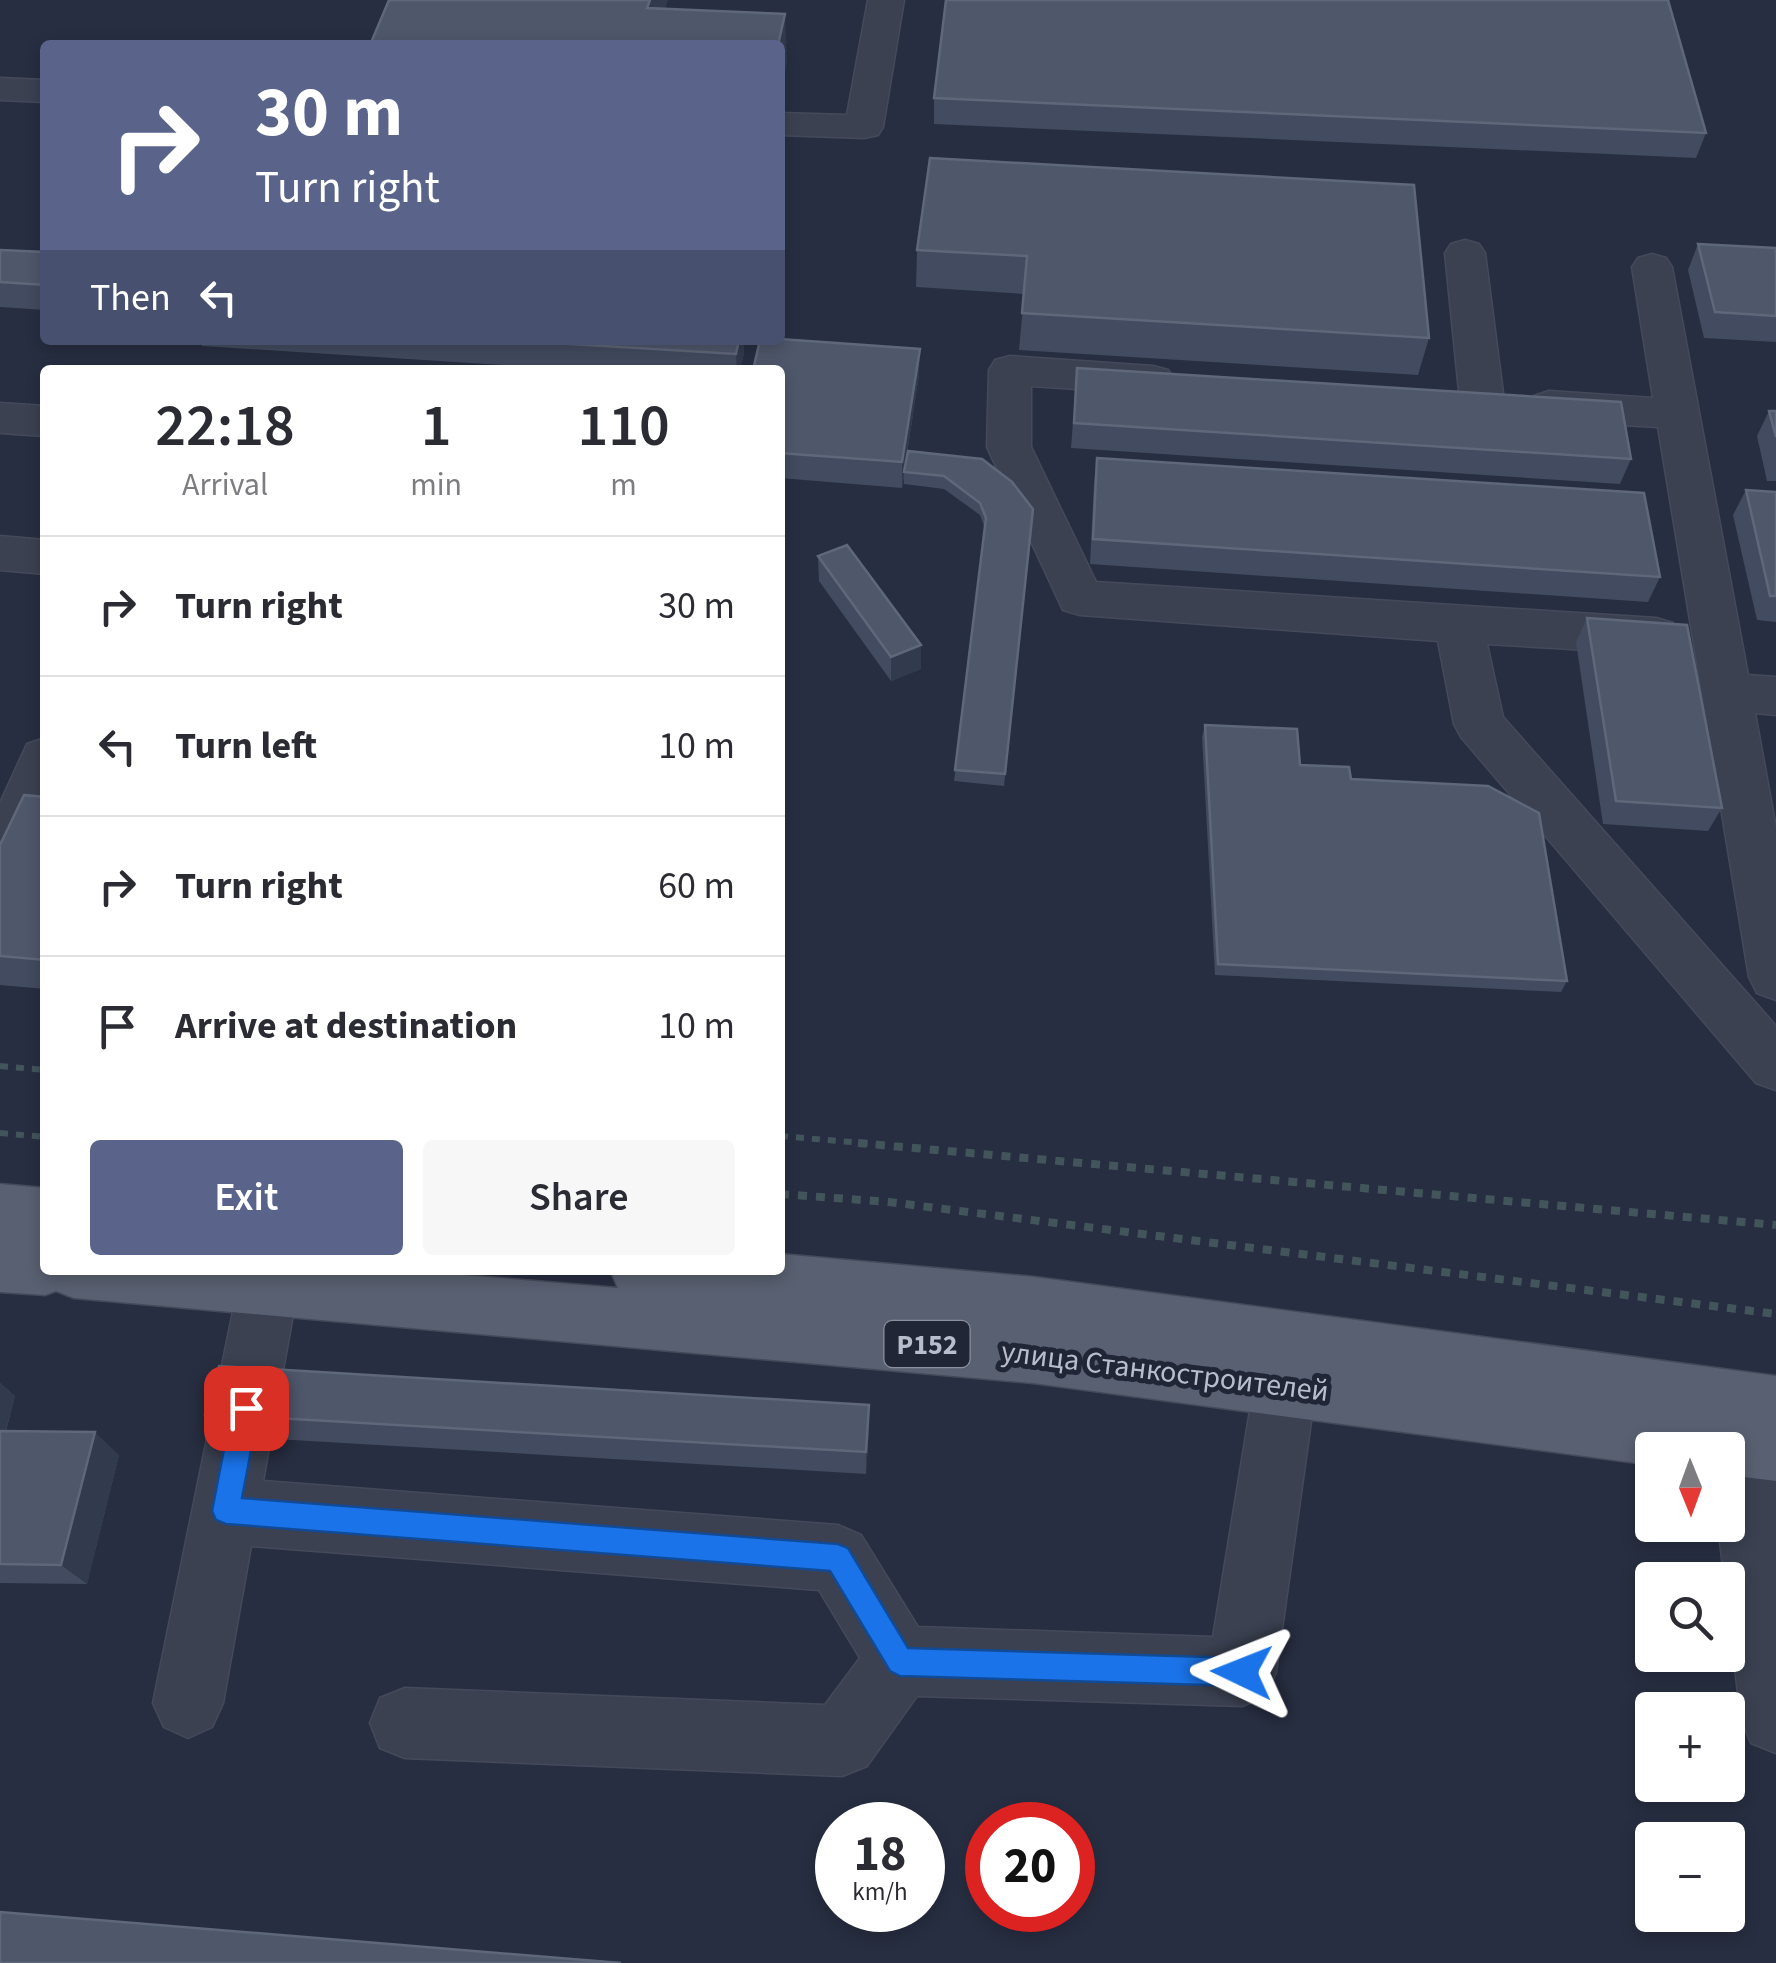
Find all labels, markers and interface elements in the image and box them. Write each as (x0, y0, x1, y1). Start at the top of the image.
text: 30 m (255, 63, 403, 163)
icon: right (90, 80, 220, 210)
text: Turn right (255, 156, 440, 220)
icon: left (191, 270, 246, 325)
text: Then (90, 271, 171, 325)
text: 22:18 (155, 384, 295, 469)
text: 1 (421, 384, 452, 469)
text: 110 (577, 384, 670, 469)
text: Arrival (182, 462, 268, 508)
text: min (410, 462, 462, 508)
text: m (610, 462, 637, 508)
icon: right (90, 579, 145, 634)
text: Turn right (175, 579, 343, 633)
text: 30 m (658, 579, 735, 633)
icon: left (90, 719, 145, 774)
text: Turn left (175, 719, 317, 773)
text: 10 m (658, 719, 735, 773)
icon: right (90, 859, 145, 914)
text: Turn right (175, 859, 343, 913)
text: 60 m (658, 859, 735, 913)
icon: arrive (90, 999, 145, 1054)
text: Arrive at destination (175, 999, 517, 1053)
text: 10 m (658, 999, 735, 1053)
button: Exit (90, 1140, 403, 1255)
button: Share (423, 1140, 735, 1255)
road number: Р152 (884, 1321, 970, 1367)
street label: улица Станкостроителей (999, 1330, 1331, 1413)
pin (204, 1366, 289, 1451)
icon: arrive (219, 1381, 274, 1436)
north arrow (1635, 1432, 1745, 1542)
map controls (1635, 1432, 1745, 1932)
button: search (1635, 1562, 1745, 1672)
position arrow (1190, 1620, 1294, 1724)
button: + (1635, 1692, 1745, 1802)
speed limit sign: 20 (965, 1802, 1095, 1932)
text: 18 (854, 1819, 906, 1890)
button: − (1635, 1822, 1745, 1932)
text: km/h (852, 1874, 908, 1910)

